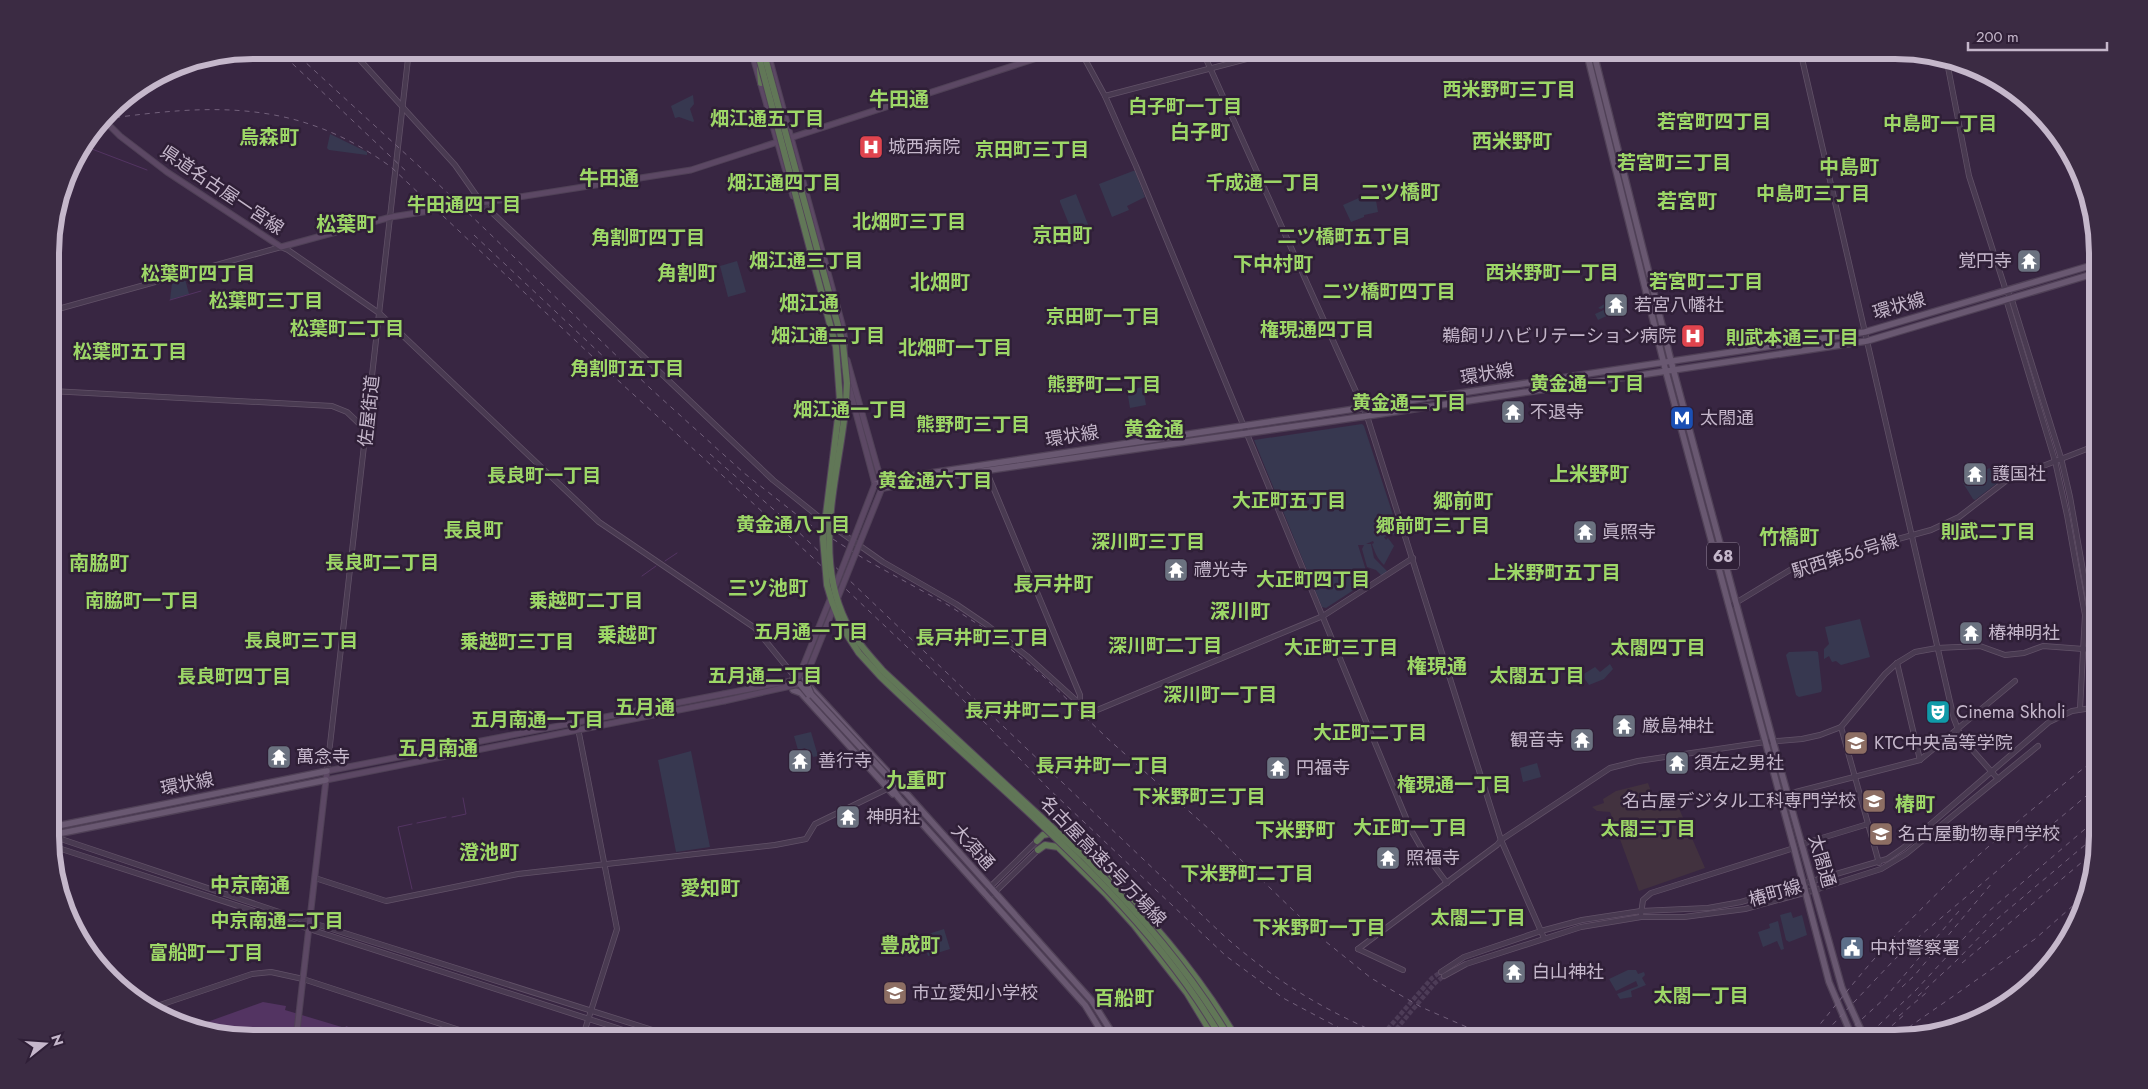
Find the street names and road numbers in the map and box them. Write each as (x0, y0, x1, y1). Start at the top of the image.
street label: 県道名古屋一宮線 (155, 139, 289, 241)
street label: 環状線 (1869, 286, 1929, 326)
street label: 環状線 (1458, 357, 1516, 391)
street label: 佐屋街道 (352, 374, 386, 448)
street label: 環状線 (1043, 419, 1101, 453)
street label: 駅西第56号線 (1788, 527, 1902, 585)
road number: 68 (1707, 542, 1739, 570)
street label: 環状線 (158, 766, 216, 802)
street label: 名古屋高速5号万場線 (1034, 790, 1172, 932)
street label: 大須通 (945, 818, 1001, 876)
street label: 太閤通 (1802, 831, 1842, 891)
street label: 椿町線 (1745, 873, 1805, 913)

